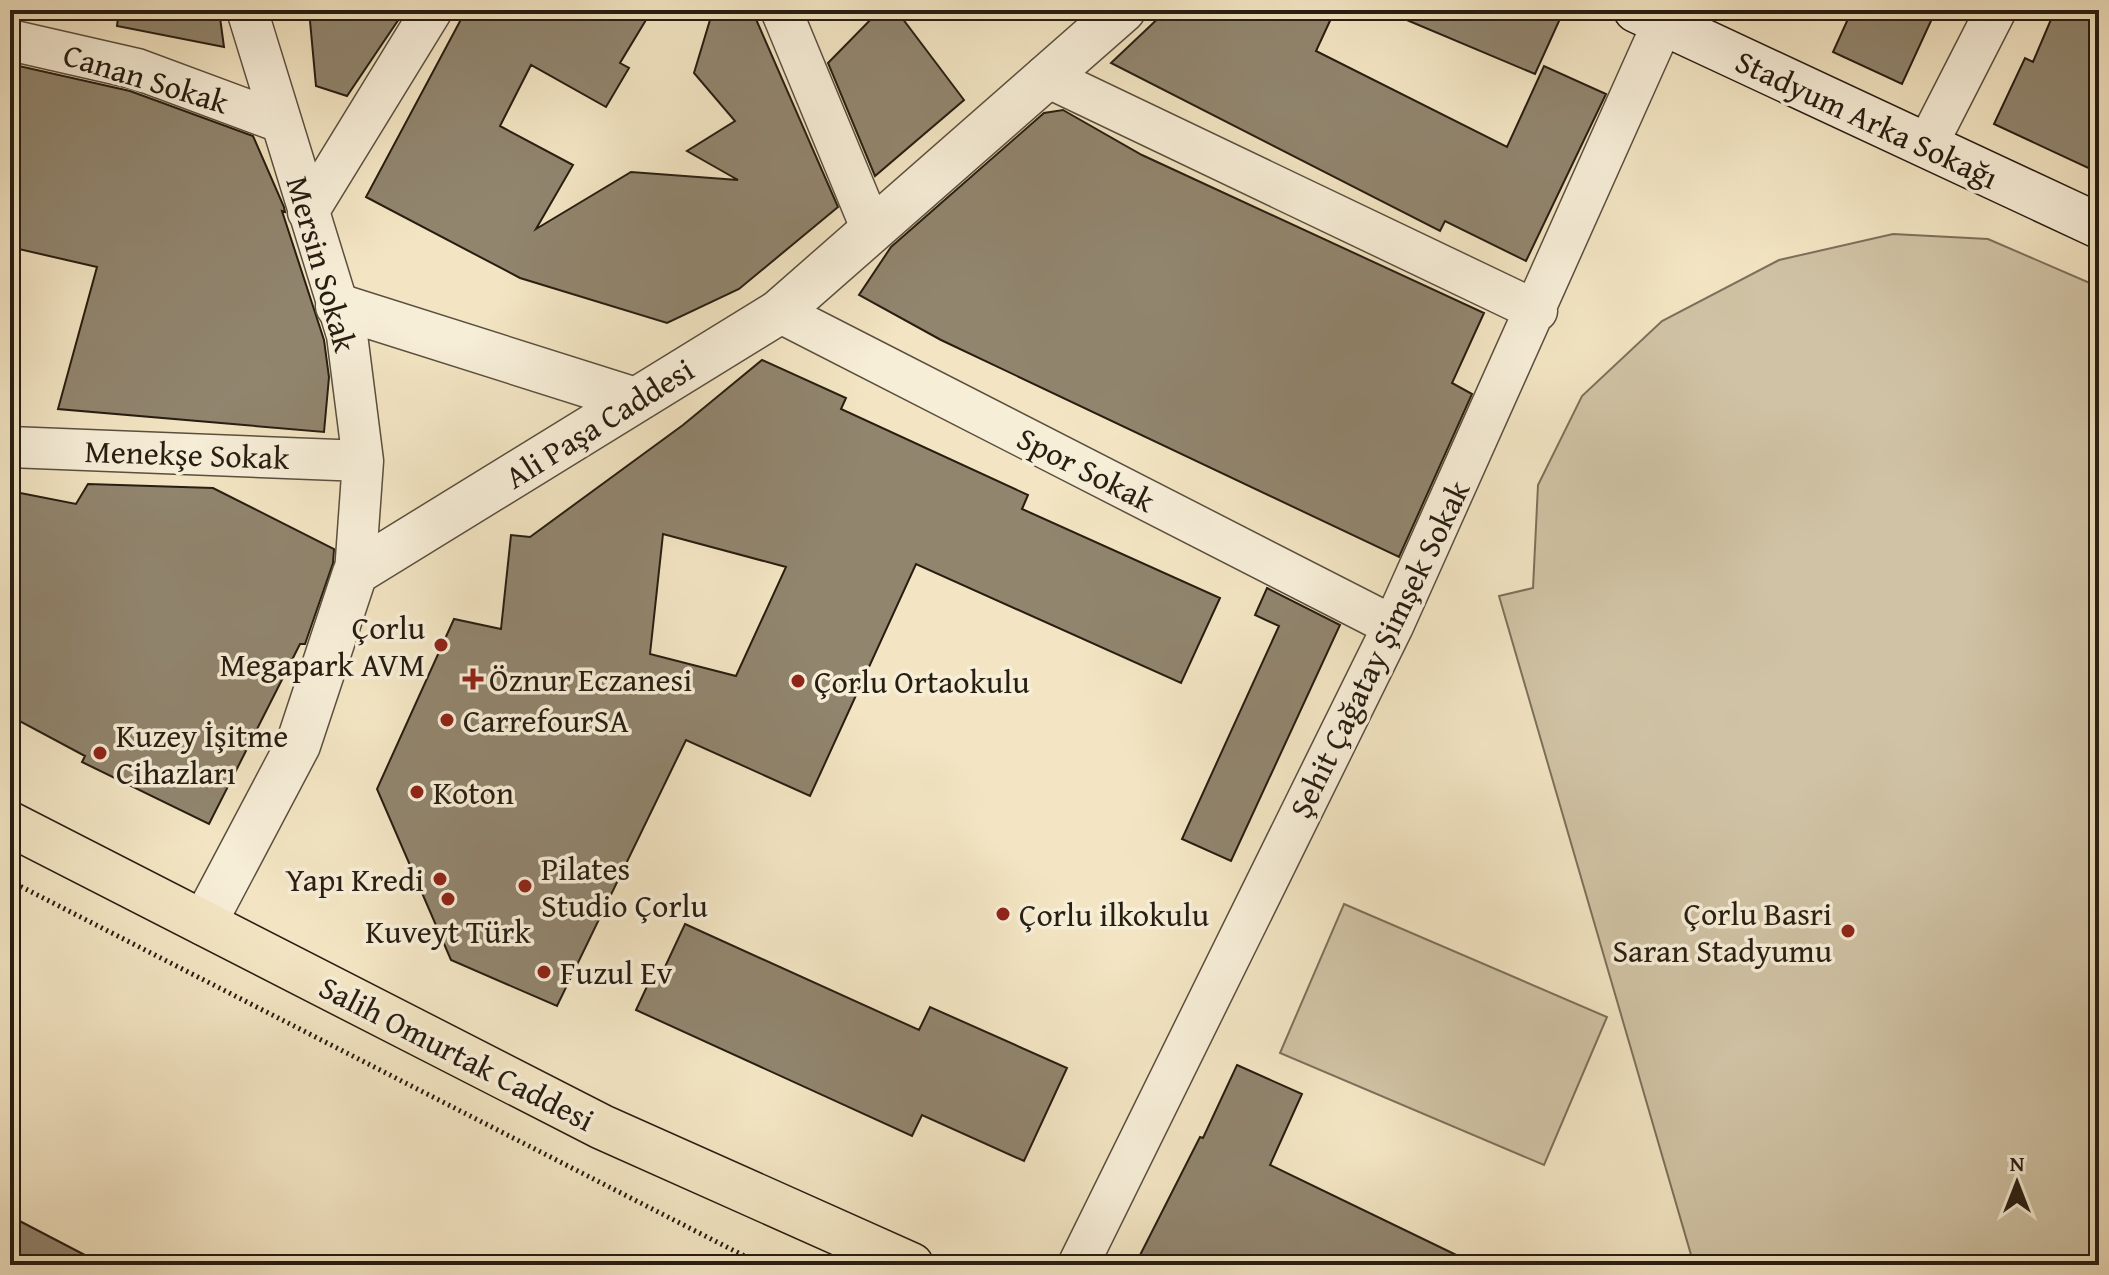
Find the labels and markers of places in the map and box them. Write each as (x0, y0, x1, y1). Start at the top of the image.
place label: Çorlu Megapark AVM (220, 604, 426, 688)
marker: Çorlu Megapark AVM (432, 636, 450, 654)
place label: Öznur Eczanesi (489, 656, 692, 703)
place label: Çorlu Ortaokulu (814, 658, 1030, 705)
marker: Öznur Eczanesi (464, 670, 482, 688)
marker: Çorlu Ortaokulu (789, 672, 807, 690)
place label: CarrefourSA (463, 697, 629, 744)
marker: CarrefourSA (438, 711, 456, 729)
place label: Kuzey İşitme Cihazları (116, 712, 288, 796)
marker: Kuzey İşitme Cihazları (91, 744, 109, 762)
place label: Koton (433, 769, 514, 816)
marker: Koton (408, 783, 426, 801)
place label: Pilates Studio Çorlu (541, 845, 709, 929)
place label: Yapı Kredi (286, 856, 424, 903)
marker: Yapı Kredi (431, 870, 449, 888)
marker: Pilates Studio Çorlu (516, 877, 534, 895)
marker: Kuveyt Türk (439, 890, 457, 908)
place label: Çorlu Basri Saran Stadyumu (1612, 890, 1833, 974)
place label: Çorlu ilkokulu (1019, 891, 1210, 938)
marker: Çorlu ilkokulu (994, 905, 1012, 923)
place label: Kuveyt Türk (365, 908, 531, 955)
marker: Çorlu Basri Saran Stadyumu (1839, 922, 1857, 940)
place label: Fuzul Ev (560, 949, 672, 996)
marker: Fuzul Ev (535, 963, 553, 981)

